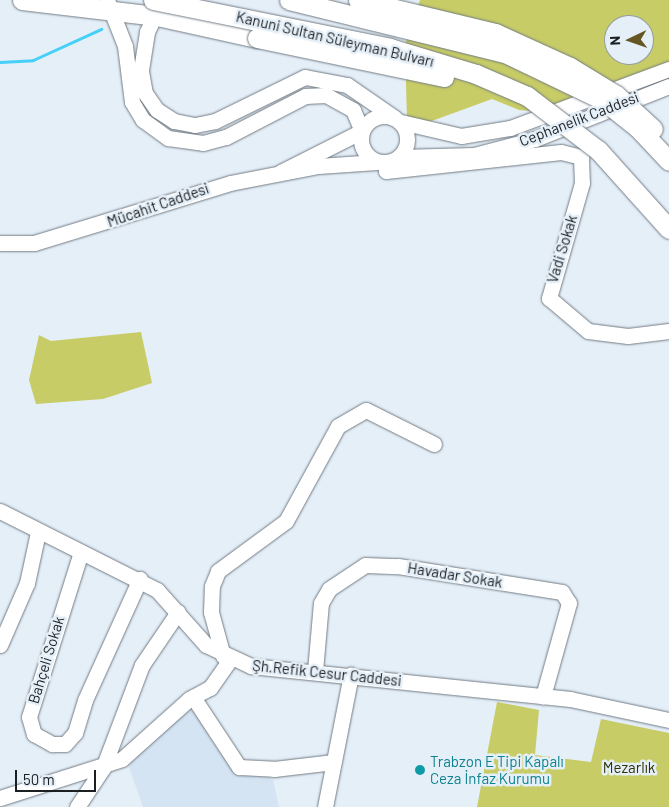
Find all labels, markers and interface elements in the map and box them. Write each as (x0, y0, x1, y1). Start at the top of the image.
street label: Kanuni Sultan Süleyman Bulvarı (234, 7, 436, 71)
north arrow (604, 15, 654, 65)
text: N (606, 36, 623, 46)
street label: Cephanelik Caddesi (517, 88, 641, 150)
street label: Mücahit Caddesi (105, 179, 211, 231)
street label: Vadi Sokak (543, 213, 581, 285)
street label: Havadar Sokak (406, 559, 504, 591)
street label: Bahçeli Sokak (24, 614, 68, 706)
street label: Şh.Refik Cesur Caddesi (251, 656, 403, 690)
place label: Trabzon E Tipi Kapalı Ceza İnfaz Kurumu (430, 752, 564, 787)
park label: Mezarlık (603, 759, 655, 777)
scale bar (18, 760, 99, 792)
marker: Trabzon E Tipi Kapalı Ceza İnfaz Kurumu (414, 764, 426, 776)
text: 50 m (23, 770, 55, 788)

